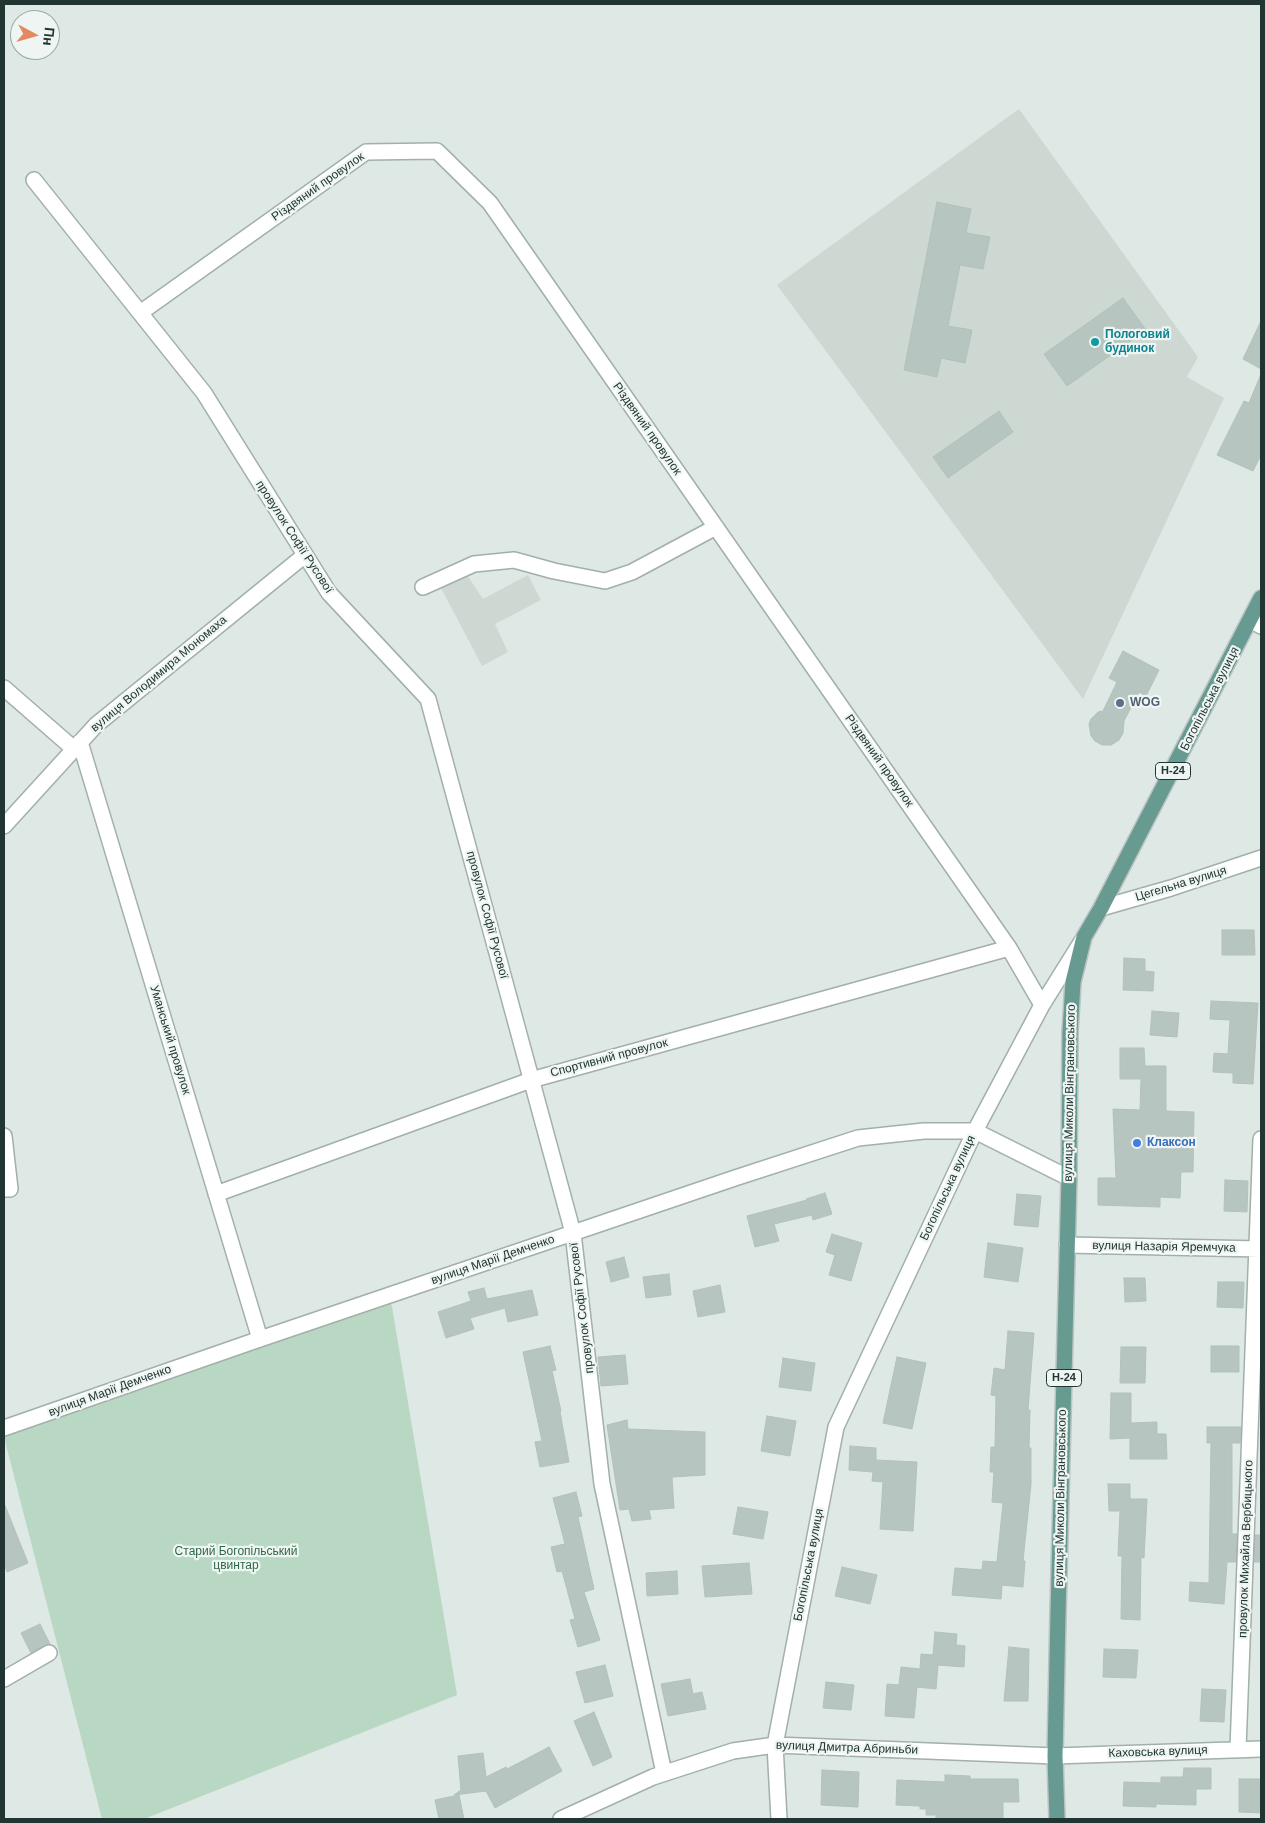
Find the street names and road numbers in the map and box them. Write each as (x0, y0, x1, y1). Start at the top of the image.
street label: Різдвяний провулок (269, 150, 367, 224)
street label: Різдвяний провулок (610, 380, 684, 478)
street label: провулок Софії Русової (252, 478, 336, 596)
street label: вулиця Володимира Мономаха (88, 613, 230, 735)
street label: Богопільська вулиця (1178, 645, 1242, 753)
street label: Різдвяний провулок (842, 712, 916, 810)
road number: Н-24 (1156, 762, 1190, 779)
street label: провулок Софії Русової (463, 850, 511, 980)
street label: Цегельна вулиця (1134, 863, 1228, 905)
street label: Уманський провулок (147, 984, 193, 1096)
street label: вулиця Миколи Вінграновського (1061, 1004, 1079, 1182)
street label: Спортивний провулок (549, 1035, 669, 1081)
street label: Богопільська вулиця (917, 1133, 979, 1243)
street label: вулиця Марії Демченко (429, 1232, 557, 1288)
street label: вулиця Назарія Яремчука (1092, 1239, 1236, 1255)
street label: провулок Софії Русової (567, 1242, 597, 1374)
street label: вулиця Марії Демченко (47, 1362, 173, 1420)
road number: Н-24 (1046, 1370, 1082, 1386)
street label: вулиця Миколи Вінграновського (1052, 1409, 1070, 1587)
street label: провулок Михайла Вербицького (1236, 1460, 1256, 1638)
street label: Богопільська вулиця (791, 1507, 827, 1623)
street label: вулиця Дмитра Абриньби (776, 1738, 918, 1758)
street label: Каховська вулиця (1108, 1743, 1208, 1761)

